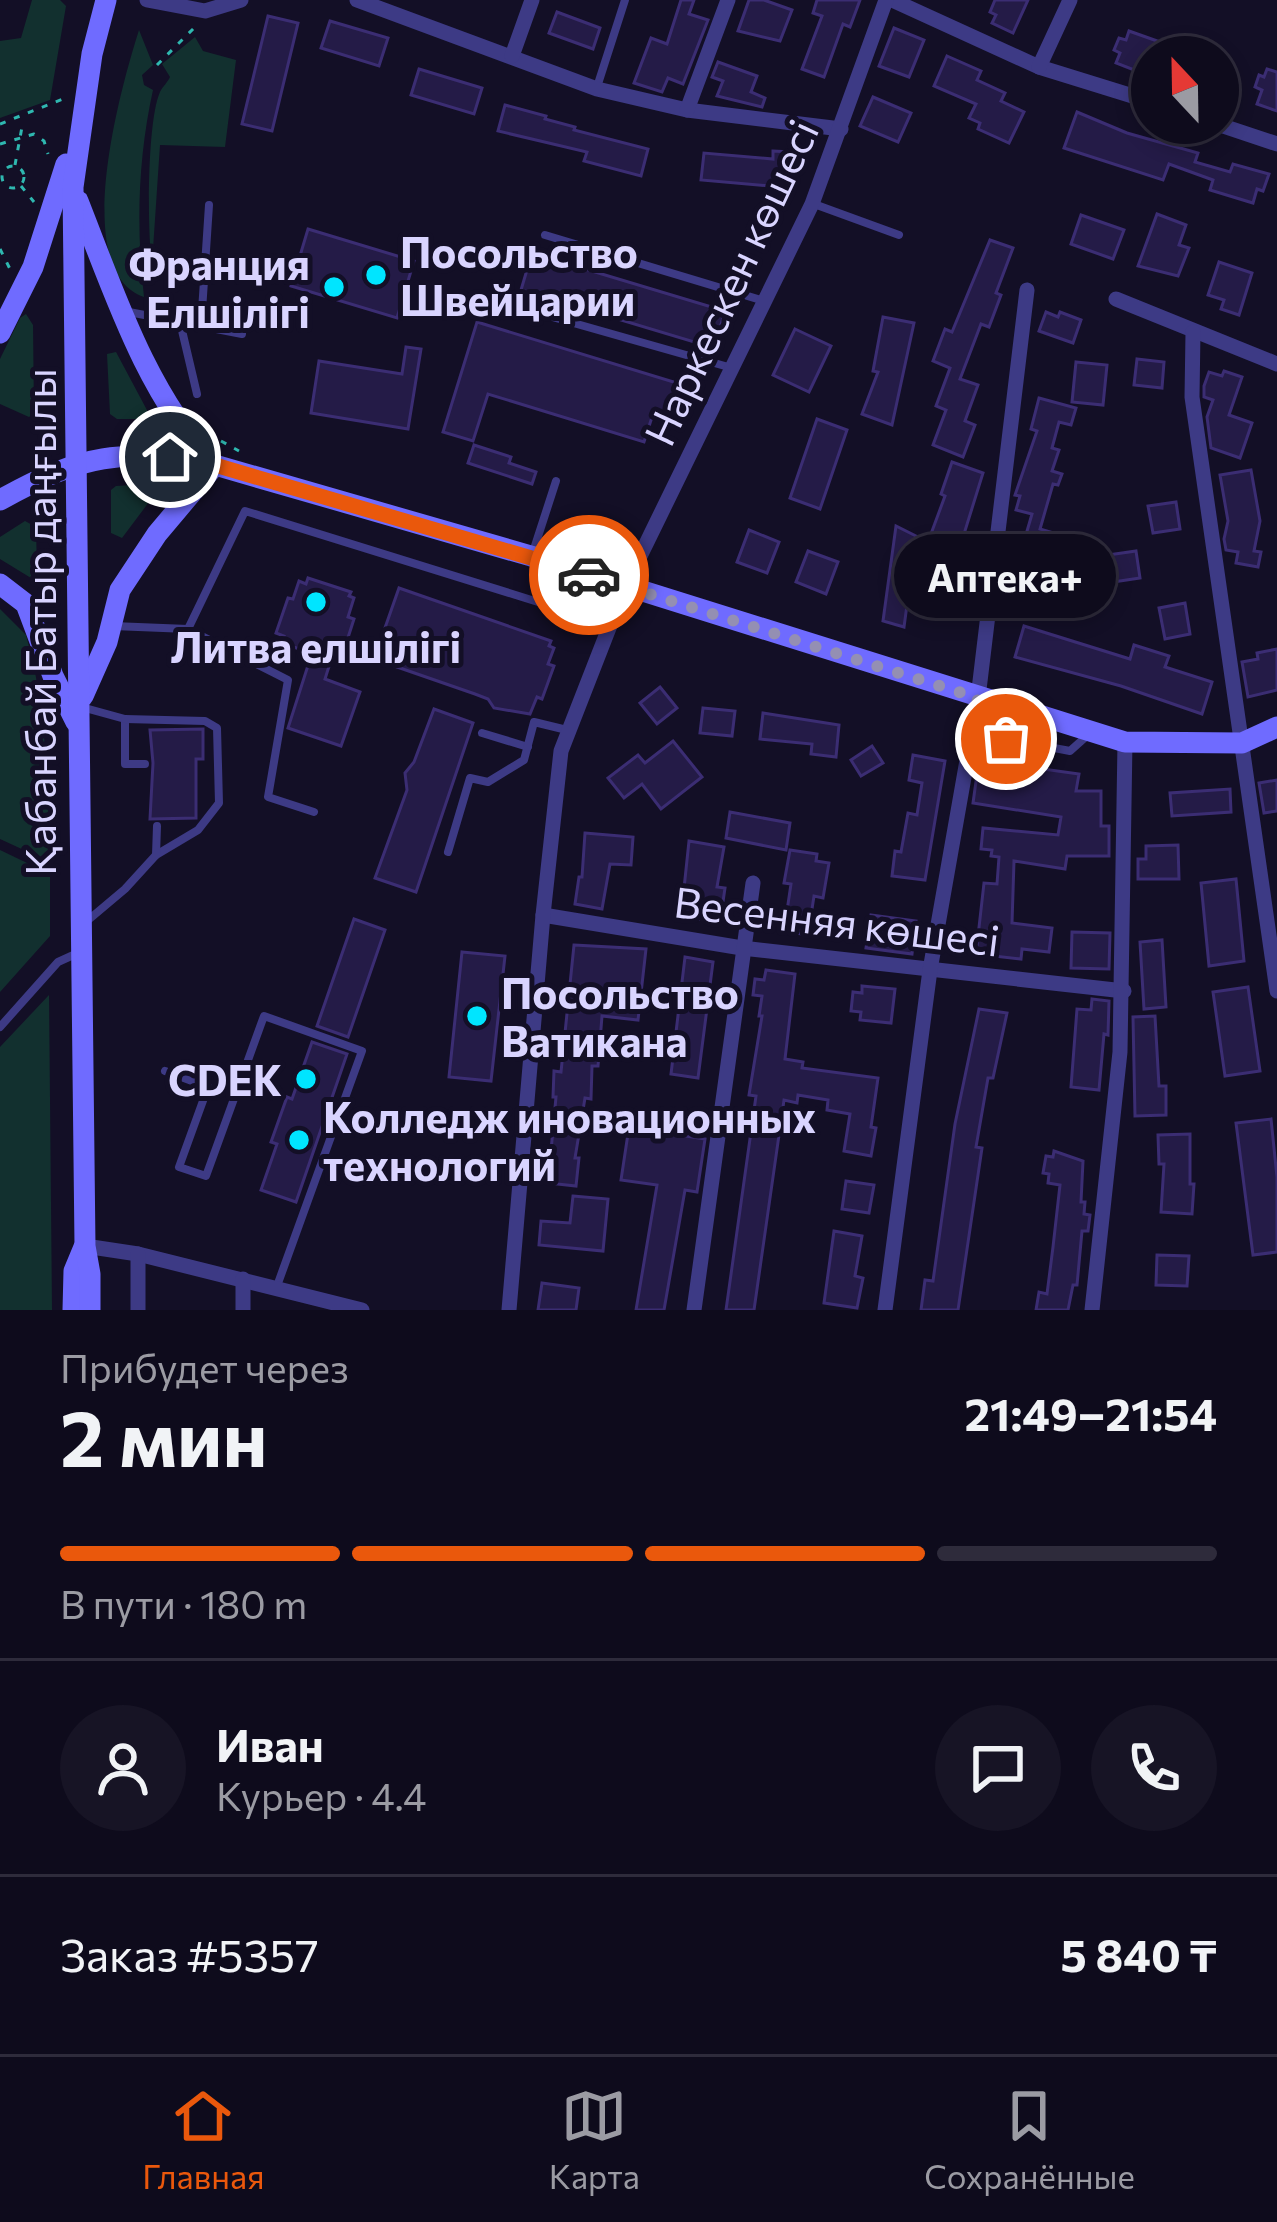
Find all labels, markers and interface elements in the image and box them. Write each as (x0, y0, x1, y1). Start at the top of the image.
north arrow (1131, 36, 1239, 144)
map controls (1131, 36, 1239, 144)
street label: Наркескен көшесі (632, 111, 828, 453)
place label: Посольство Швейцарии (400, 225, 638, 325)
place label: Франция Елшілігі (128, 237, 310, 337)
marker: Посольство Швейцарии (363, 262, 389, 288)
marker: Франция Елшілігі (321, 274, 347, 300)
street label: Қабанбай Батыр даңғылы (13, 368, 65, 876)
pin (119, 406, 221, 508)
icon: home (137, 424, 203, 490)
courier (529, 515, 649, 635)
callout: Аптека+ (895, 535, 1117, 619)
icon: car (556, 542, 622, 608)
text: Аптека+ (927, 552, 1083, 600)
marker: Литва елшілігі (303, 589, 329, 615)
place label: Литва елшілігі (171, 620, 461, 672)
pin (955, 688, 1057, 790)
icon: bag (973, 706, 1039, 772)
street label: Весенняя көшесі (671, 874, 1003, 966)
place label: Посольство Ватикана (501, 966, 739, 1066)
marker: Посольство Ватикана (464, 1003, 490, 1029)
place label: CDEK (168, 1053, 282, 1105)
marker: CDEK (293, 1066, 319, 1092)
place label: Колледж иновационных технологий (323, 1090, 816, 1190)
marker: Колледж иновационных технологий (286, 1127, 312, 1153)
text: Прибудет через (60, 1343, 349, 1391)
text: 21:49–21:54 (964, 1385, 1217, 1440)
text: 2 мин (60, 1388, 268, 1483)
text: В пути · 180 m (60, 1579, 307, 1627)
button: person (60, 1705, 186, 1831)
button: chat (935, 1705, 1061, 1831)
button: phone (1091, 1705, 1217, 1831)
text: Иван (216, 1716, 324, 1771)
text: Курьер · 4.4 (216, 1771, 427, 1819)
text: Заказ #5357 (60, 1926, 319, 1981)
text: 5 840 ₸ (1061, 1926, 1217, 1981)
tab: Главная (142, 2083, 264, 2196)
tab: Карта (549, 2083, 640, 2196)
tab: Сохранённые (924, 2083, 1135, 2196)

